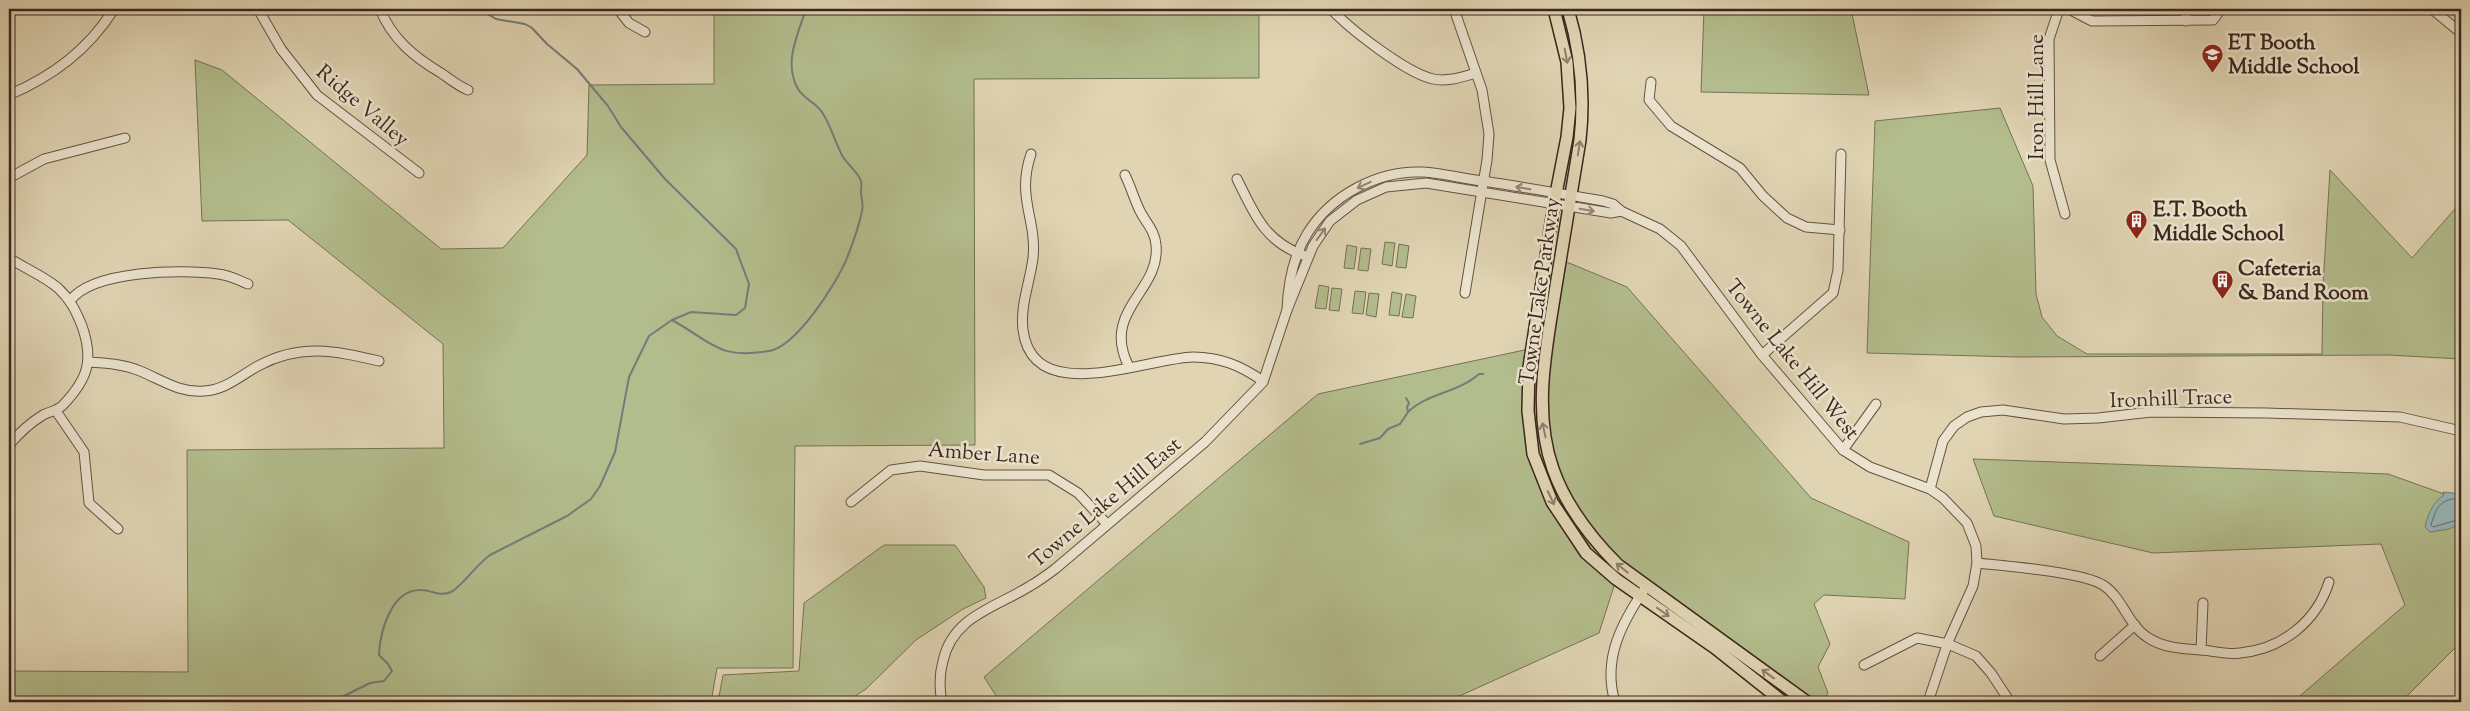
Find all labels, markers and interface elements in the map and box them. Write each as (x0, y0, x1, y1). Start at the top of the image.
place label: ET Booth Middle School (2228, 29, 2359, 83)
street label: Iron Hill Lane (2023, 34, 2053, 160)
school or university icon: ET Booth Middle School (2200, 42, 2224, 73)
one-way arrow (1561, 48, 1571, 64)
street label: Ridge Valley (308, 58, 415, 155)
one-way arrow (1574, 140, 1584, 156)
one-way arrow (1357, 180, 1372, 190)
one-way arrow (1516, 182, 1532, 192)
street label: Towne Lake Parkway (1513, 195, 1569, 387)
place label: E.T. Booth Middle School (2153, 196, 2284, 250)
one-way arrow (1579, 205, 1595, 215)
building icon: E.T. Booth Middle School (2125, 209, 2149, 240)
one-way arrow (1316, 227, 1326, 241)
place label: Cafeteria & Band Room (2238, 255, 2369, 309)
building icon: Cafeteria & Band Room (2210, 268, 2234, 299)
street label: Towne Lake Hill West (1717, 274, 1866, 447)
street label: Ironhill Trace (2109, 383, 2233, 417)
one-way arrow (1539, 422, 1549, 438)
street label: Towne Lake Hill East (1024, 431, 1189, 576)
street label: Amber Lane (927, 436, 1041, 474)
one-way arrow (1547, 490, 1556, 505)
one-way arrow (1616, 563, 1629, 574)
one-way arrow (1656, 607, 1670, 617)
one-way arrow (1762, 668, 1775, 679)

